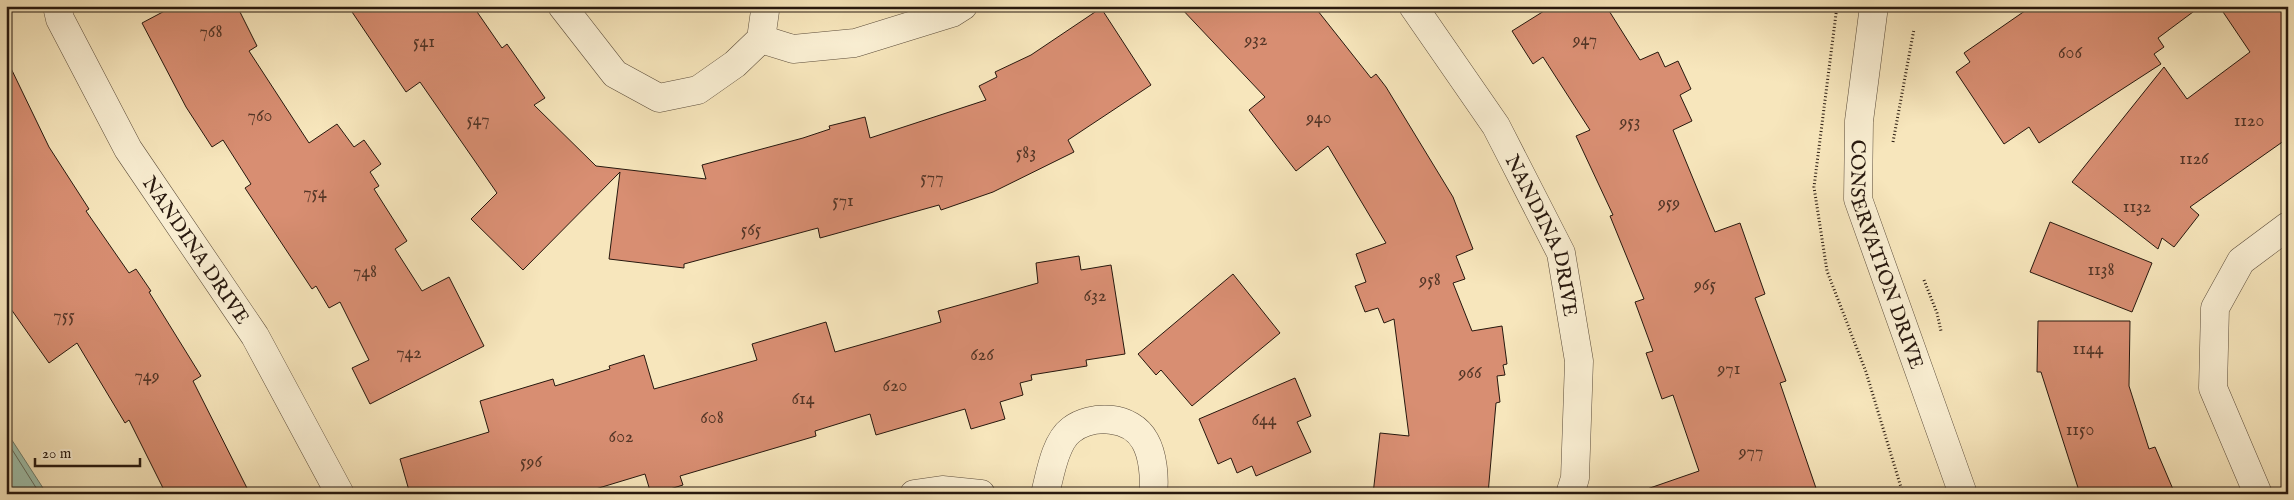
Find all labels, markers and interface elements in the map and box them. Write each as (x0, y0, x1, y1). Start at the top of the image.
house number: 768 (199, 21, 223, 44)
house number: 932 (1243, 29, 1268, 52)
house number: 947 (1572, 29, 1597, 52)
house number: 541 (413, 31, 435, 54)
house number: 606 (2058, 42, 2082, 65)
house number: 760 (248, 105, 272, 128)
house number: 940 (1305, 107, 1332, 130)
house number: 547 (466, 109, 490, 132)
house number: 1120 (2234, 110, 2264, 133)
house number: 953 (1618, 111, 1641, 134)
street label: CONSERVATION DRIVE (1844, 139, 1929, 373)
house number: 583 (1016, 142, 1036, 165)
house number: 1126 (2179, 148, 2209, 171)
street label: NANDINA DRIVE (1499, 151, 1582, 319)
house number: 577 (920, 167, 944, 190)
street label: NANDINA DRIVE (136, 172, 254, 330)
house number: 754 (303, 182, 327, 205)
house number: 571 (832, 190, 854, 213)
house number: 959 (1657, 192, 1680, 215)
house number: 1132 (2123, 196, 2151, 219)
house number: 565 (741, 219, 762, 242)
house number: 1138 (2087, 259, 2115, 282)
house number: 748 (353, 261, 377, 284)
house number: 958 (1418, 269, 1441, 292)
house number: 965 (1693, 274, 1716, 297)
house number: 632 (1084, 285, 1106, 308)
house number: 755 (53, 305, 75, 328)
house number: 1144 (2072, 338, 2104, 361)
house number: 742 (396, 342, 422, 365)
house number: 626 (970, 344, 994, 367)
house number: 971 (1717, 358, 1740, 381)
house number: 966 (1457, 362, 1482, 385)
house number: 749 (134, 365, 160, 388)
house number: 620 (883, 375, 907, 398)
house number: 614 (791, 388, 815, 411)
house number: 608 (700, 407, 724, 430)
house number: 644 (1251, 409, 1277, 432)
house number: 1150 (2066, 419, 2094, 442)
house number: 602 (609, 426, 633, 449)
scale bar (35, 435, 140, 467)
house number: 977 (1738, 441, 1763, 464)
text: 20 m (42, 444, 72, 463)
house number: 596 (520, 451, 542, 474)

